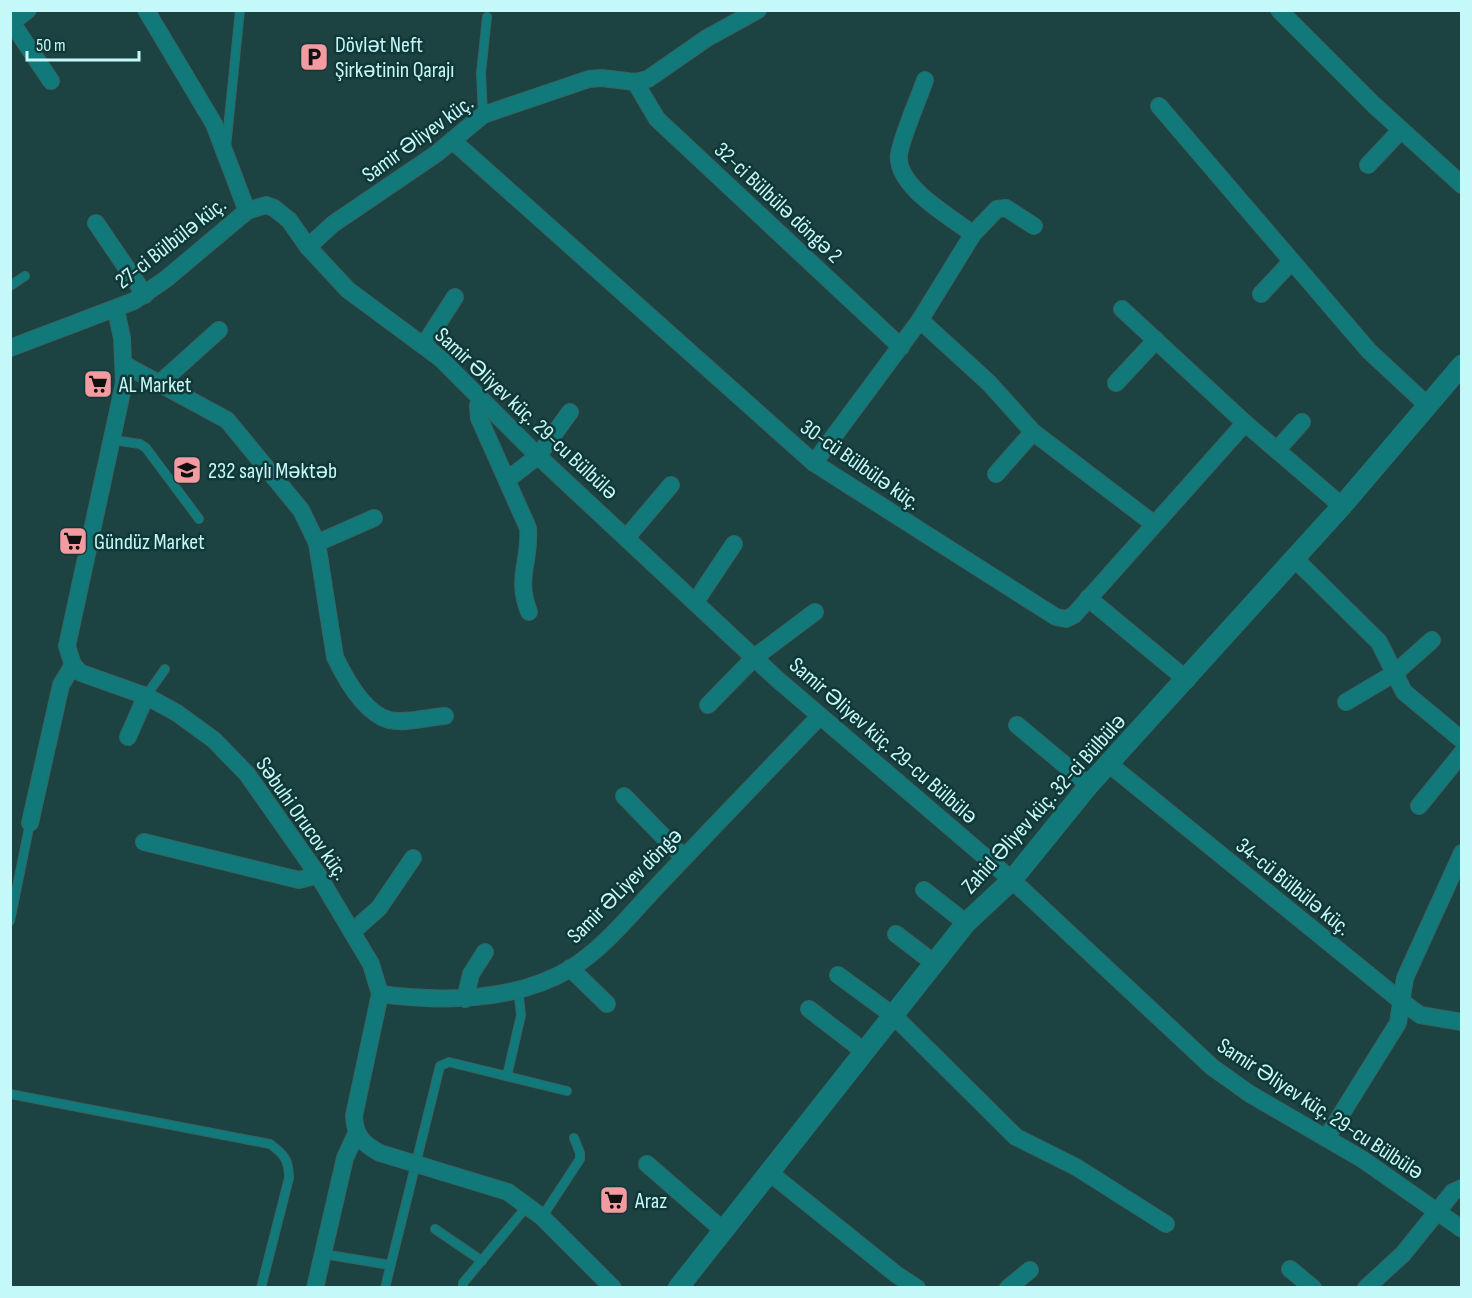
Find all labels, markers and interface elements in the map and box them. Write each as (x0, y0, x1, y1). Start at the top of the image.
scale bar (27, 24, 140, 62)
place label: Dövlət Neft Şirkətinin Qarajı (335, 32, 454, 84)
text: 50 m (36, 35, 66, 56)
parking icon: Dövlət Neft Şirkətinin Qarajı (298, 41, 330, 73)
street label: Samir Əliyev küç. (357, 90, 479, 189)
street label: 32-ci Bülbülə döngə 2 (708, 137, 848, 269)
street label: 27-ci Bülbülə küç. (110, 191, 232, 295)
street label: Samir Əliyev küç. 29-cu Bülbülə (429, 322, 623, 506)
supermarket icon: AL Market (82, 368, 114, 400)
place label: AL Market (118, 372, 192, 399)
street label: 30-cü Bülbülə küç. (795, 414, 926, 517)
school or university icon: 232 saylı Məktəb (171, 454, 203, 486)
place label: 232 saylı Məktəb (208, 458, 337, 485)
supermarket icon: Gündüz Market (57, 525, 89, 557)
place label: Gündüz Market (94, 529, 205, 556)
street label: Samir Əliyev küç. 29-cu Bülbülə (783, 652, 983, 830)
street label: Zahid Əliyev küç. 32-ci Bülbülə (956, 708, 1132, 900)
street label: Səbuhi Orucov küç. (249, 752, 354, 886)
street label: Samir ƏLiyev döngə (562, 823, 689, 950)
street label: 34-cü Bülbülə küç. (1230, 833, 1356, 942)
street label: Samir Əliyev küç. 29-cu Bülbülə (1212, 1032, 1429, 1186)
supermarket icon: Araz (598, 1184, 630, 1216)
place label: Araz (634, 1188, 667, 1215)

